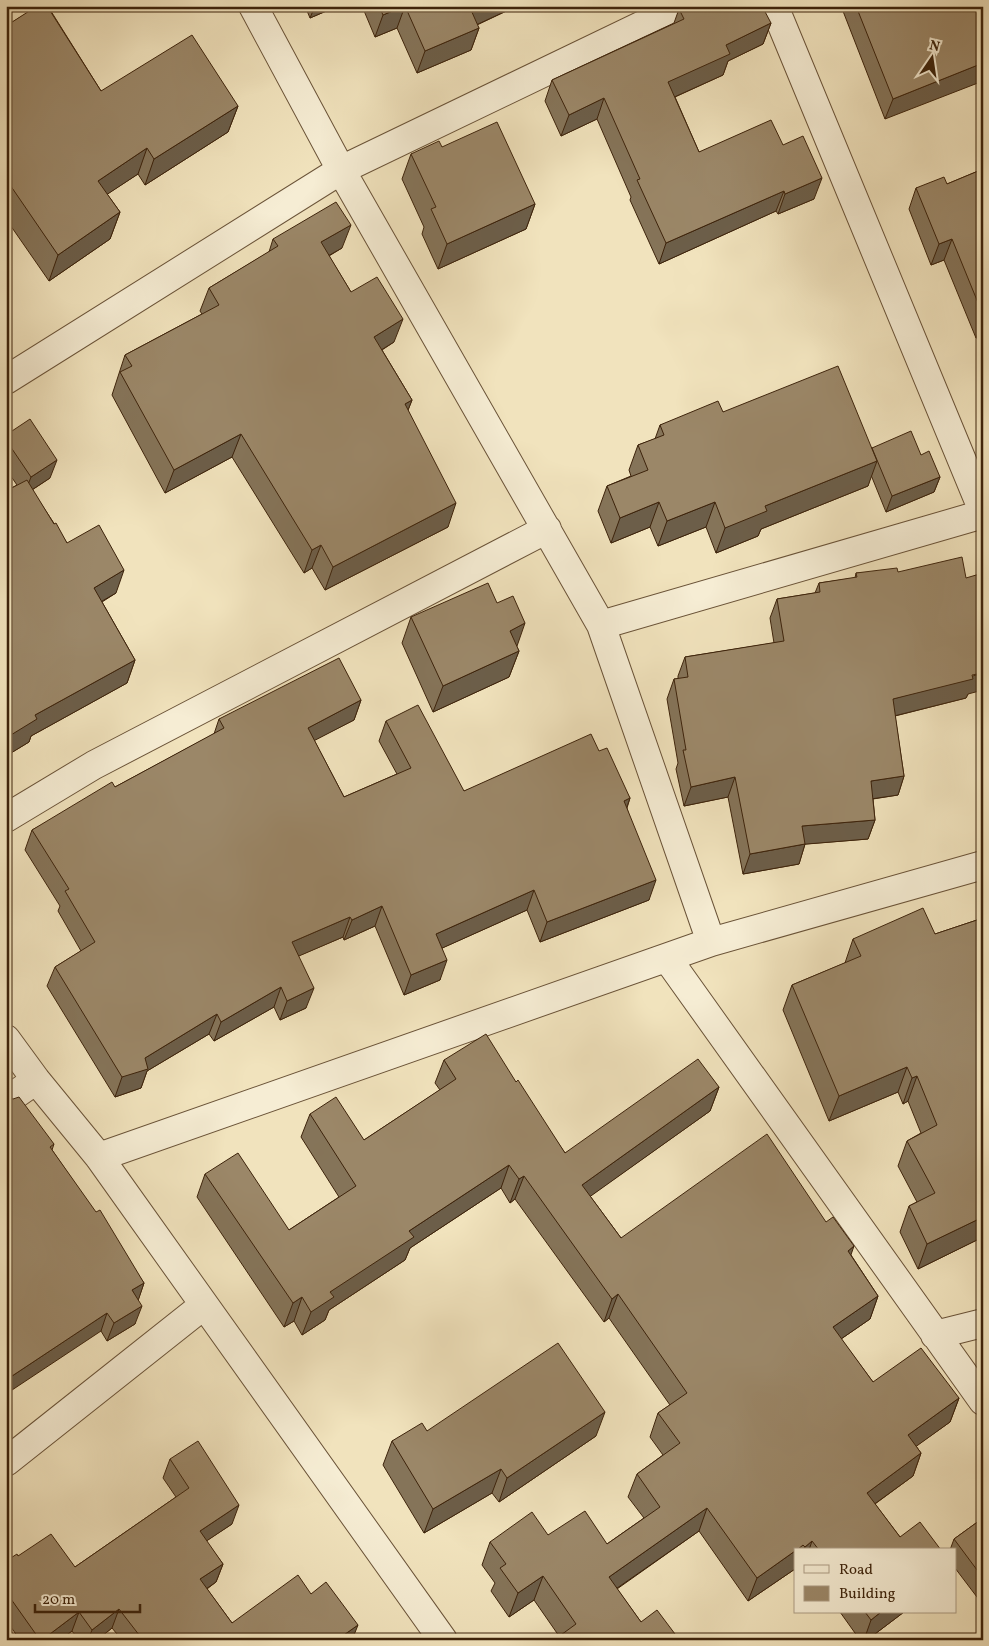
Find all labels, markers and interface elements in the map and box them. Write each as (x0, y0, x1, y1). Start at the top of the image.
north arrow (906, 32, 956, 82)
text: N (927, 36, 942, 57)
legend (794, 1548, 956, 1614)
text: Road (839, 1560, 873, 1581)
scale bar (35, 1581, 140, 1613)
text: Building (839, 1584, 896, 1605)
text: 20 m (42, 1590, 75, 1611)

